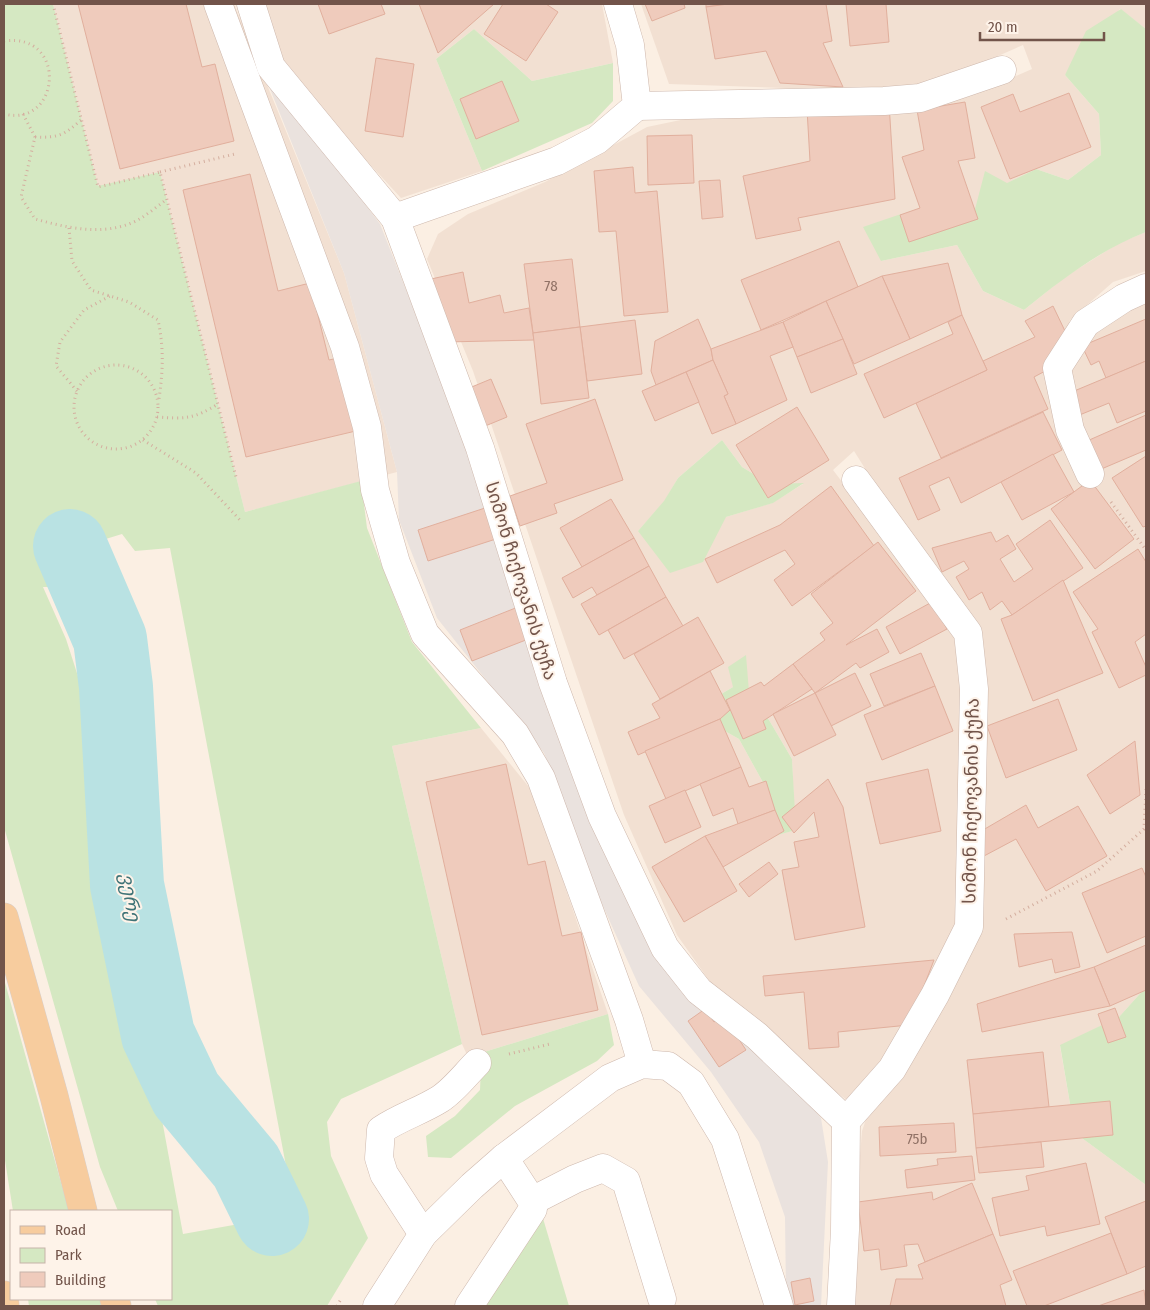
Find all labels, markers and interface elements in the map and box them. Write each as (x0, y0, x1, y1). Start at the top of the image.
scale bar (980, 10, 1104, 42)
text: 20 m (988, 18, 1018, 36)
house number: 78 (544, 277, 558, 295)
street label: სიმონ ჩიქოვანის ქუჩა (480, 479, 562, 683)
street label: სიმონ ჩიქოვანის ქუჩა (958, 698, 984, 904)
water label: ვერე (115, 871, 146, 924)
house number: 75b (907, 1130, 927, 1148)
legend (10, 1210, 172, 1300)
text: Road (55, 1221, 86, 1239)
text: Park (55, 1246, 82, 1264)
text: Building (55, 1271, 106, 1289)

